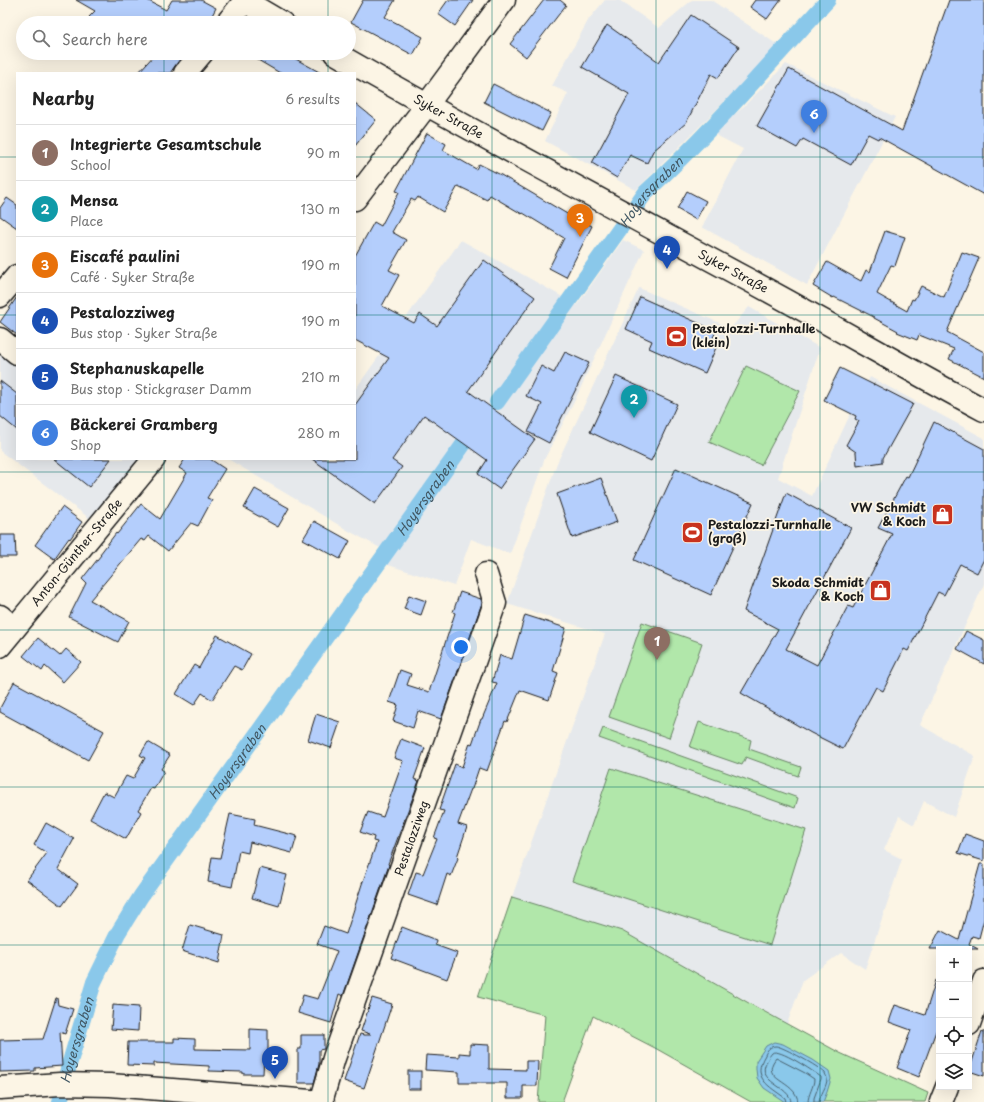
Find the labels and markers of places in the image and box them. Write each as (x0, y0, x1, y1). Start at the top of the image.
pin: 6 (801, 100, 827, 133)
pin: 3 (567, 204, 593, 237)
pin: 4 (654, 236, 680, 269)
place label: Pestalozzi-Turnhalle (klein) (692, 319, 816, 351)
sports icon: Pestalozzi-Turnhalle (klein) (664, 323, 690, 349)
pin: 2 (621, 385, 647, 418)
place label: VW Schmidt & Koch (851, 498, 926, 530)
shop icon: VW Schmidt & Koch (929, 502, 955, 528)
place label: Pestalozzi-Turnhalle (groß) (708, 515, 832, 547)
sports icon: Pestalozzi-Turnhalle (groß) (680, 519, 706, 545)
place label: Skoda Schmidt & Koch (772, 573, 864, 605)
shop icon: Skoda Schmidt & Koch (867, 577, 893, 603)
pin: 1 (644, 627, 670, 660)
pin: 5 (262, 1046, 288, 1079)

